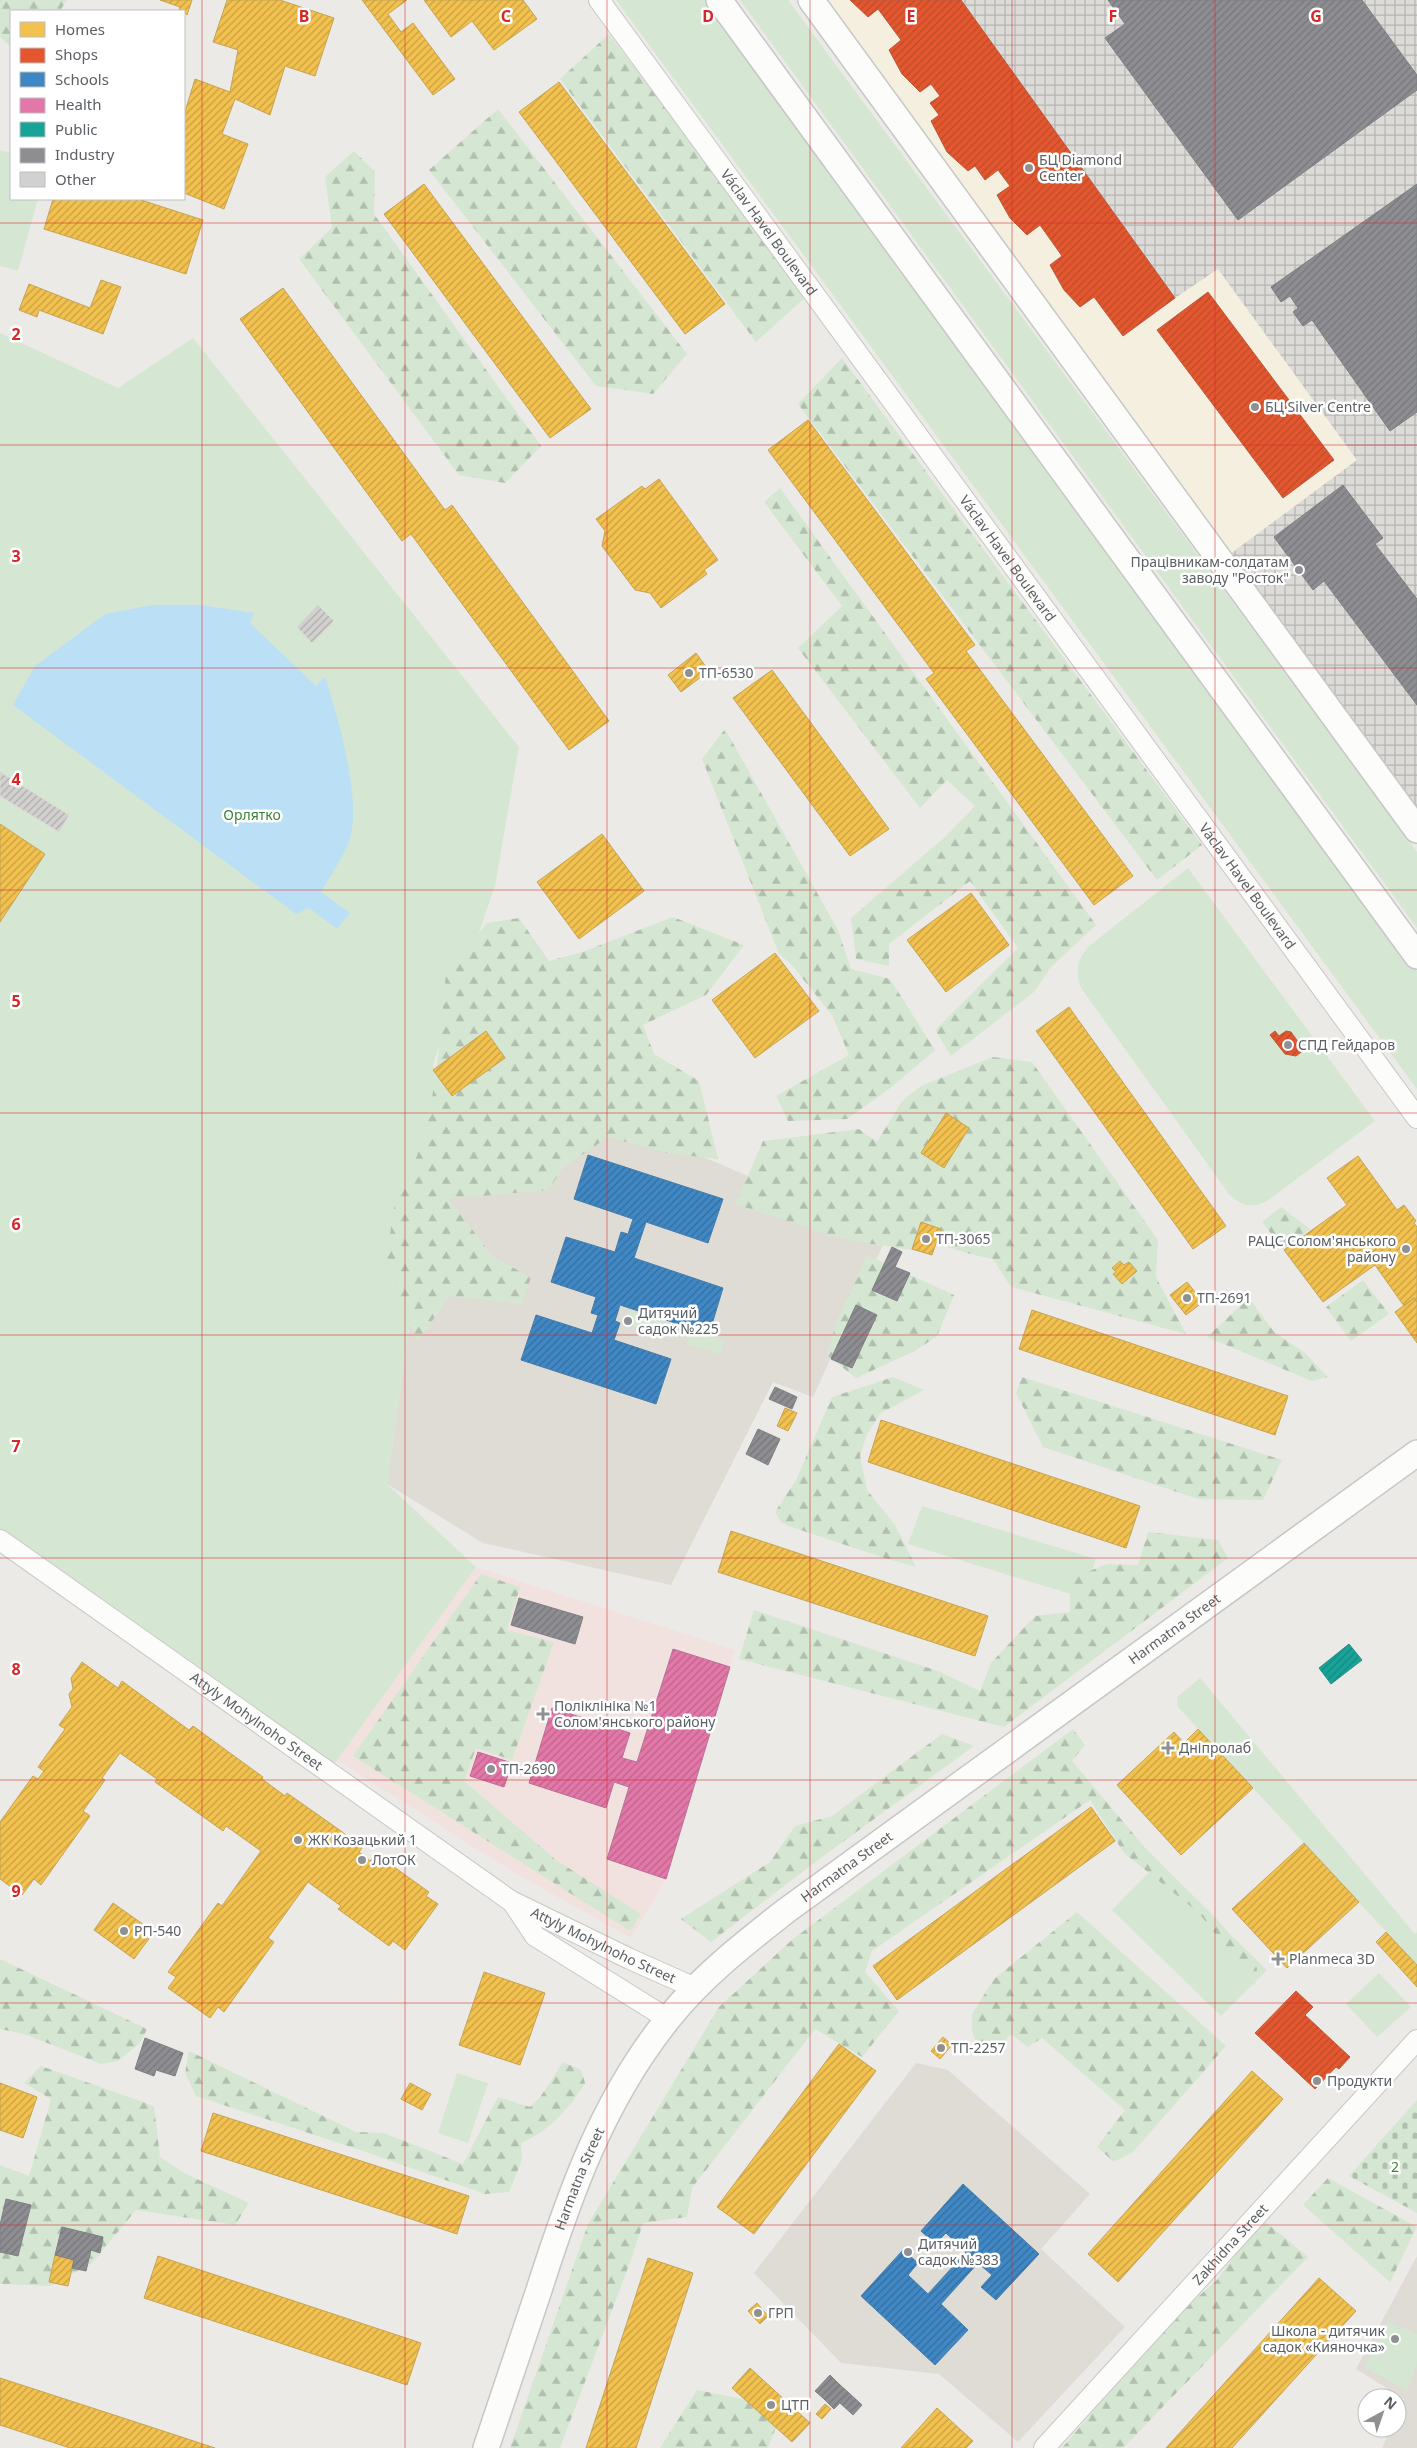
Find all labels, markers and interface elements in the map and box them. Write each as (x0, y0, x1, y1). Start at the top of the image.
text: B (299, 5, 309, 27)
text: C (501, 5, 511, 27)
text: D (702, 5, 714, 27)
text: E (907, 5, 916, 27)
text: F (1109, 5, 1117, 27)
text: G (1310, 5, 1322, 27)
legend (10, 10, 185, 200)
text: Homes (55, 19, 105, 39)
text: Shops (55, 44, 98, 64)
text: Schools (55, 69, 109, 89)
text: Health (55, 94, 102, 114)
text: Public (55, 119, 98, 139)
text: Industry (55, 144, 115, 164)
place label: БЦ Diamond Center (1039, 150, 1122, 185)
marker: БЦ Diamond Center (1023, 162, 1035, 174)
street label: Václav Havel Boulevard (717, 165, 822, 299)
text: Other (55, 169, 96, 189)
text: 2 (11, 323, 21, 345)
place label: БЦ Silver Centre (1265, 397, 1371, 416)
marker: БЦ Silver Centre (1249, 401, 1261, 413)
street label: Václav Havel Boulevard (955, 491, 1061, 625)
text: 3 (11, 545, 21, 567)
place label: Працівникам-солдатам заводу "Росток" (1130, 552, 1289, 587)
marker: Працівникам-солдатам заводу "Росток" (1293, 564, 1305, 576)
place label: ТП-6530 (699, 663, 754, 682)
marker: ТП-6530 (683, 667, 695, 679)
text: 4 (11, 768, 21, 790)
park label: Орлятко (223, 805, 281, 824)
street label: Václav Havel Boulevard (1195, 819, 1300, 953)
text: 5 (11, 990, 21, 1012)
place label: СПД Гейдаров (1298, 1035, 1395, 1054)
marker: СПД Гейдаров (1282, 1039, 1294, 1051)
text: 6 (11, 1213, 21, 1235)
place label: ТП-3065 (936, 1229, 991, 1248)
place label: РАЦС Солом'янського району (1248, 1231, 1397, 1266)
marker: ТП-3065 (920, 1233, 932, 1245)
marker: РАЦС Солом'янського району (1400, 1243, 1412, 1255)
place label: ТП-2691 (1197, 1288, 1252, 1307)
marker: ТП-2691 (1181, 1292, 1193, 1304)
place label: Дитячий садок №225 (638, 1303, 719, 1338)
marker: Дитячий садок №225 (622, 1315, 634, 1327)
text: 7 (11, 1435, 21, 1457)
street label: Harmatna Street (1124, 1589, 1224, 1668)
text: 8 (11, 1658, 21, 1680)
street label: Attyly Mohylnoho Street (187, 1667, 327, 1774)
place label: Поліклініка №1 Солом'янського району (554, 1696, 716, 1731)
marker: Поліклініка №1 Солом'янського району (536, 1707, 550, 1721)
place label: Дніпролаб (1179, 1738, 1251, 1757)
marker: Дніпролаб (1161, 1741, 1175, 1755)
place label: ТП-2690 (501, 1759, 556, 1778)
marker: ТП-2690 (485, 1763, 497, 1775)
street label: Harmatna Street (796, 1827, 896, 1906)
place label: ЖК Козацький 1 (308, 1830, 417, 1849)
marker: ЖК Козацький 1 (292, 1834, 304, 1846)
place label: ЛотОК (372, 1850, 416, 1869)
marker: ЛотОК (356, 1854, 368, 1866)
text: 9 (11, 1880, 21, 1902)
street label: Attyly Mohylnoho Street (528, 1902, 679, 1987)
place label: РП-540 (134, 1921, 181, 1940)
marker: РП-540 (118, 1925, 130, 1937)
place label: Planmeca 3D (1289, 1949, 1375, 1968)
marker: Planmeca 3D (1271, 1952, 1285, 1966)
place label: ТП-2257 (951, 2038, 1006, 2057)
marker: ТП-2257 (935, 2042, 947, 2054)
place label: Продукти (1327, 2071, 1392, 2090)
marker: Продукти (1311, 2075, 1323, 2087)
street label: Harmatna Street (550, 2124, 608, 2233)
park label: 2 (1391, 2157, 1399, 2176)
street label: Zakhidna Street (1188, 2199, 1272, 2289)
place label: Дитячий садок №383 (918, 2234, 999, 2269)
marker: Дитячий садок №383 (902, 2246, 914, 2258)
place label: ГРП (768, 2303, 794, 2322)
marker: ГРП (752, 2307, 764, 2319)
place label: Школа - дитячик садок «Кияночка» (1263, 2321, 1386, 2356)
marker: Школа - дитячик садок «Кияночка» (1389, 2333, 1401, 2345)
north arrow (1357, 2388, 1407, 2438)
text: N (1380, 2392, 1401, 2414)
place label: ЦТП (781, 2395, 809, 2414)
marker: ЦТП (765, 2399, 777, 2411)

